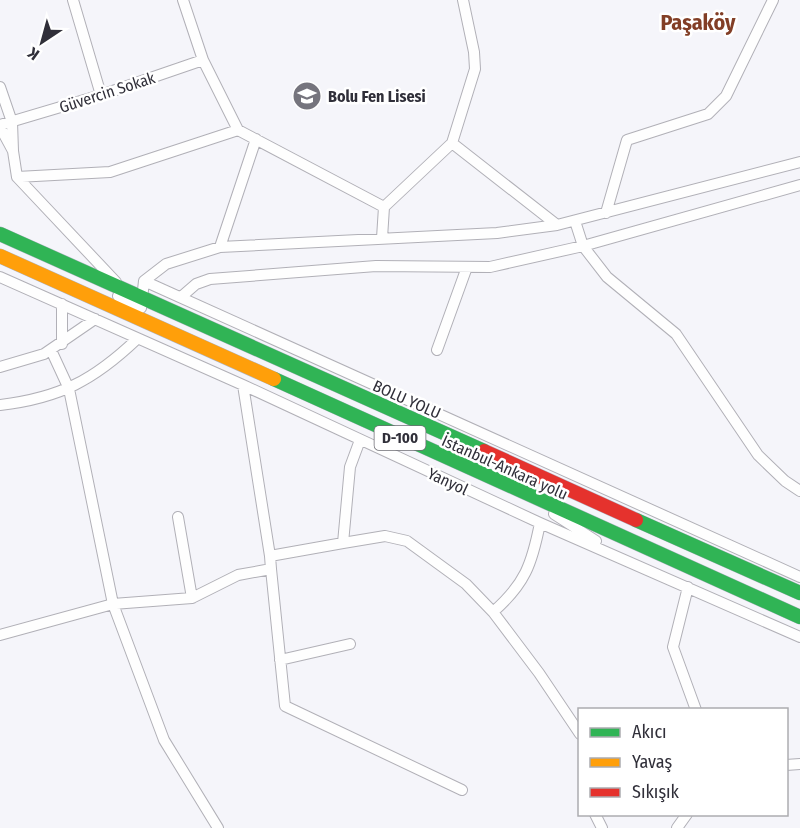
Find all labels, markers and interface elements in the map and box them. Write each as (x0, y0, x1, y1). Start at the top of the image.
district label: Paşaköy (660, 9, 736, 36)
north arrow (12, 12, 72, 72)
text: K (24, 43, 43, 64)
street label: Güvercin Sokak (57, 68, 158, 117)
school or university icon: Bolu Fen Lisesi (291, 80, 323, 112)
place label: Bolu Fen Lisesi (328, 87, 426, 106)
street label: BOLU YOLU (370, 376, 444, 423)
road number: D-100 (374, 426, 426, 450)
street label: İstanbul-Ankara yolu (439, 431, 571, 504)
street label: Yanyol (424, 464, 471, 499)
legend (578, 708, 788, 816)
text: Akıcı (632, 721, 667, 743)
text: Yavaş (632, 751, 673, 773)
text: Sıkışık (632, 781, 680, 803)

